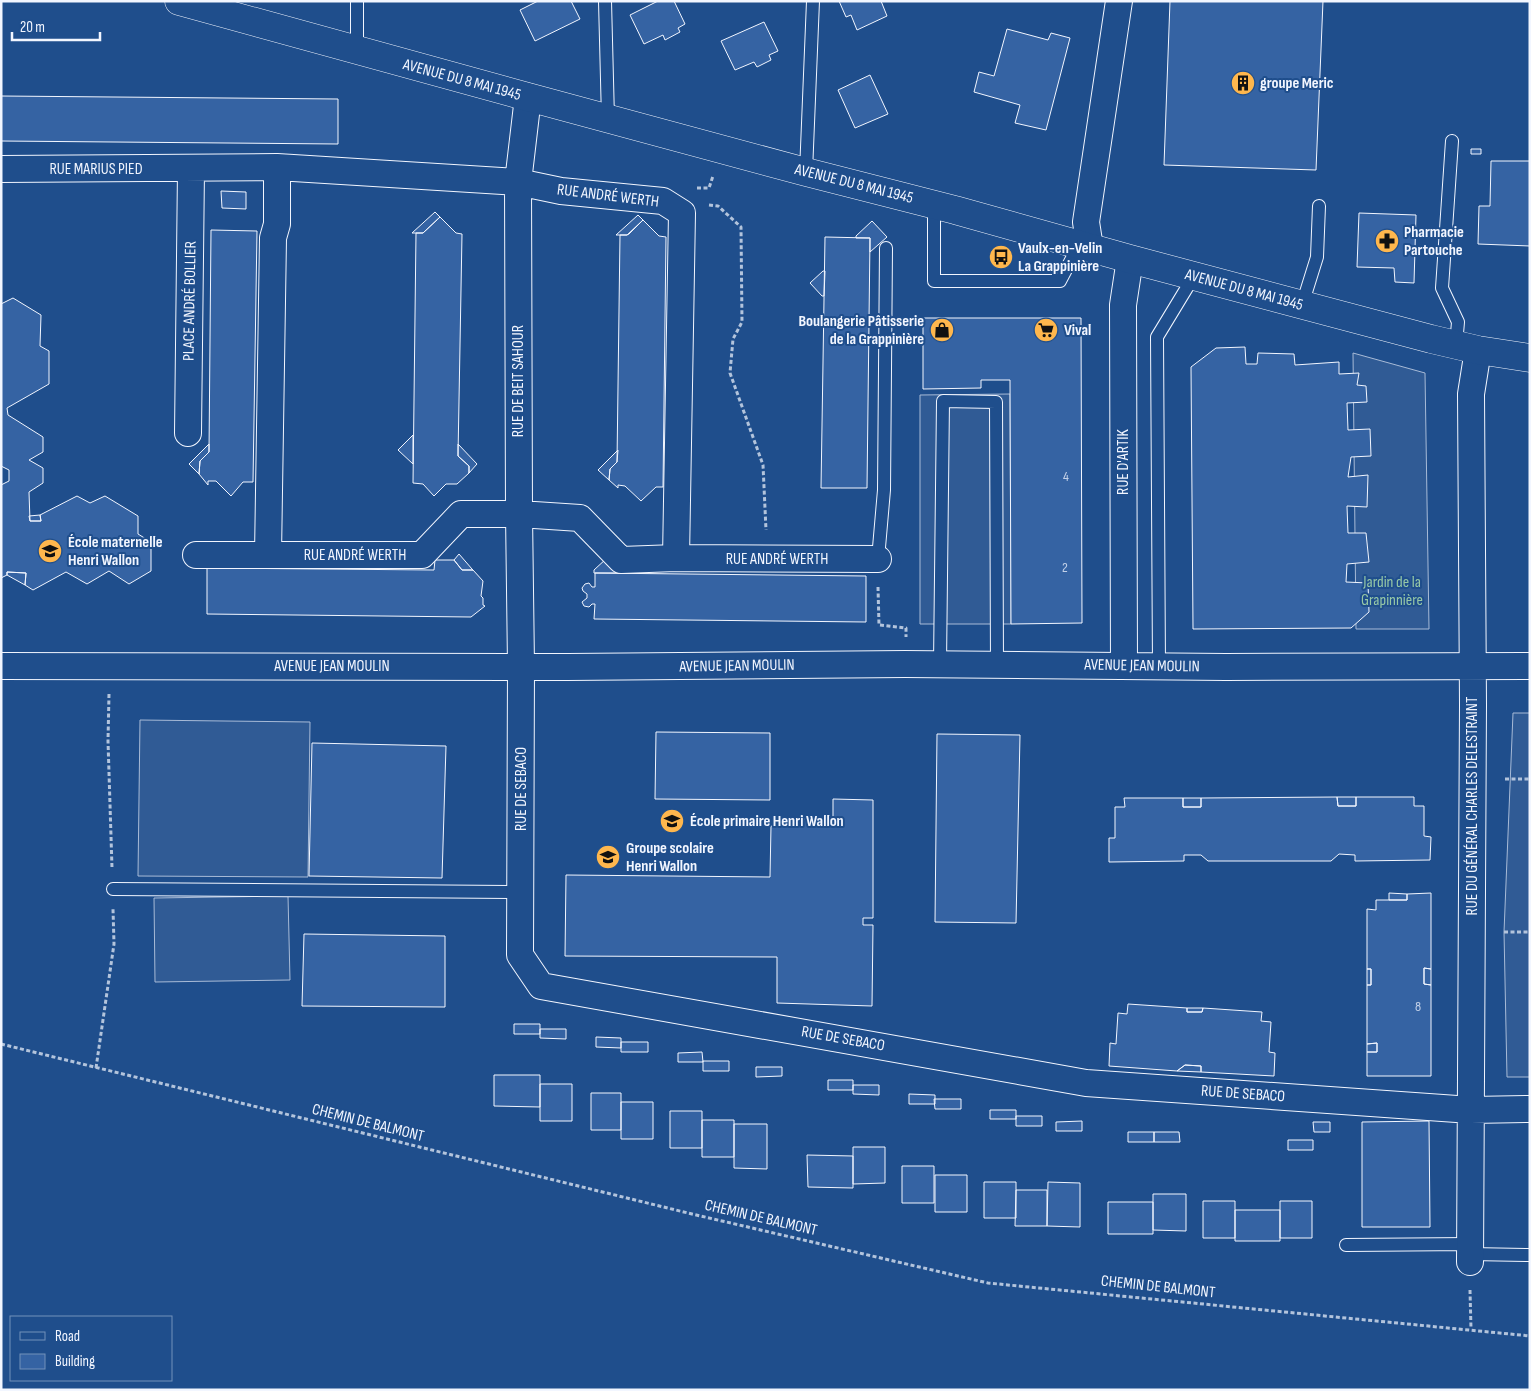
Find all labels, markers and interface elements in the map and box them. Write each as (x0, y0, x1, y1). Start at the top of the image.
scale bar (12, 10, 100, 42)
text: 20 m (20, 18, 45, 37)
street label: AVENUE DU 8 MAI 1945 (400, 55, 523, 105)
building icon: groupe Meric (1230, 70, 1256, 96)
place label: groupe Meric (1260, 74, 1334, 93)
street label: RUE MARIUS PIED (49, 160, 143, 179)
street label: AVENUE DU 8 MAI 1945 (792, 160, 915, 208)
street label: RUE ANDRÉ WERTH (556, 180, 660, 212)
place label: Pharmacie Partouche (1404, 223, 1464, 260)
pharmacy icon: Pharmacie Partouche (1374, 228, 1400, 254)
place label: Vaulx-en-Velin La Grappinière (1018, 239, 1102, 276)
street label: PLACE ANDRÉ BOLLIER (179, 241, 201, 361)
bus stop icon: Vaulx-en-Velin La Grappinière (988, 244, 1014, 270)
street label: AVENUE DU 8 MAI 1945 (1182, 265, 1305, 315)
place label: Boulangerie Pâtisserie de la Grappinière (798, 312, 924, 349)
shop icon: Boulangerie Pâtisserie de la Grappinière (929, 317, 955, 343)
supermarket icon: Vival (1033, 317, 1059, 343)
place label: Vival (1064, 321, 1091, 340)
street label: RUE DE BEIT SAHOUR (509, 325, 528, 437)
street label: RUE D'ARTIK (1114, 428, 1133, 495)
house number: 4 (1063, 468, 1069, 485)
place label: École maternelle Henri Wallon (68, 533, 163, 570)
school or university icon: École maternelle Henri Wallon (37, 538, 63, 564)
street label: RUE ANDRÉ WERTH (304, 546, 406, 565)
street label: RUE ANDRÉ WERTH (726, 550, 828, 569)
house number: 2 (1062, 559, 1068, 576)
park label: Jardin de la Grapinnière (1361, 573, 1423, 610)
street label: AVENUE JEAN MOULIN (678, 655, 795, 677)
street label: AVENUE JEAN MOULIN (1083, 655, 1200, 677)
street label: AVENUE JEAN MOULIN (273, 657, 390, 676)
street label: RUE DU GÉNÉRAL CHARLES DELESTRAINT (1463, 696, 1482, 915)
street label: RUE DE SEBACO (512, 747, 531, 831)
school or university icon: École primaire Henri Wallon (659, 808, 685, 834)
place label: École primaire Henri Wallon (690, 812, 844, 831)
place label: Groupe scolaire Henri Wallon (626, 839, 714, 876)
school or university icon: Groupe scolaire Henri Wallon (595, 844, 621, 870)
house number: 8 (1415, 998, 1421, 1015)
street label: RUE DE SEBACO (800, 1022, 886, 1056)
street label: RUE DE SEBACO (1200, 1082, 1286, 1106)
street label: CHEMIN DE BALMONT (310, 1100, 426, 1146)
street label: CHEMIN DE BALMONT (703, 1196, 820, 1240)
street label: CHEMIN DE BALMONT (1100, 1272, 1217, 1303)
legend (10, 1316, 172, 1381)
text: Road (55, 1327, 80, 1346)
text: Building (55, 1352, 95, 1371)

